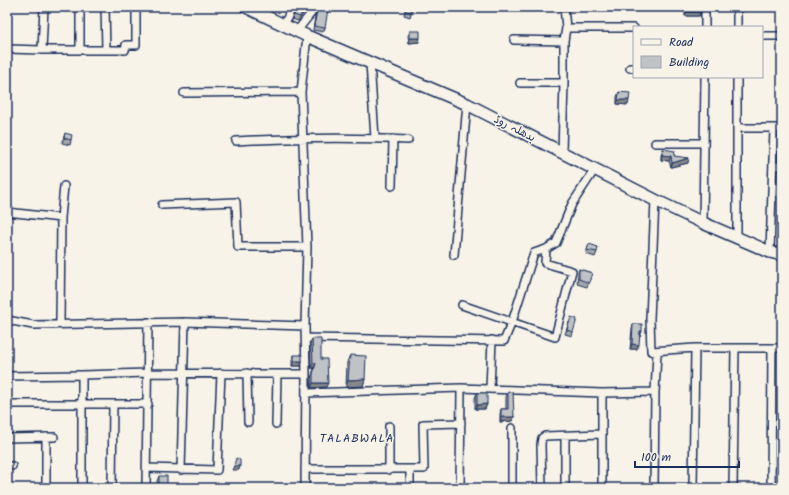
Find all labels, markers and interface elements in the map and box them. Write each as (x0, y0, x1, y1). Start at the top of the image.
legend (633, 26, 763, 78)
text: Road (669, 33, 694, 52)
text: Building (669, 53, 709, 72)
street label: بدھلہ روڈ (490, 111, 539, 147)
district label: TALABWALA (320, 429, 394, 448)
scale bar (635, 443, 739, 469)
text: 100 m (641, 448, 672, 467)

